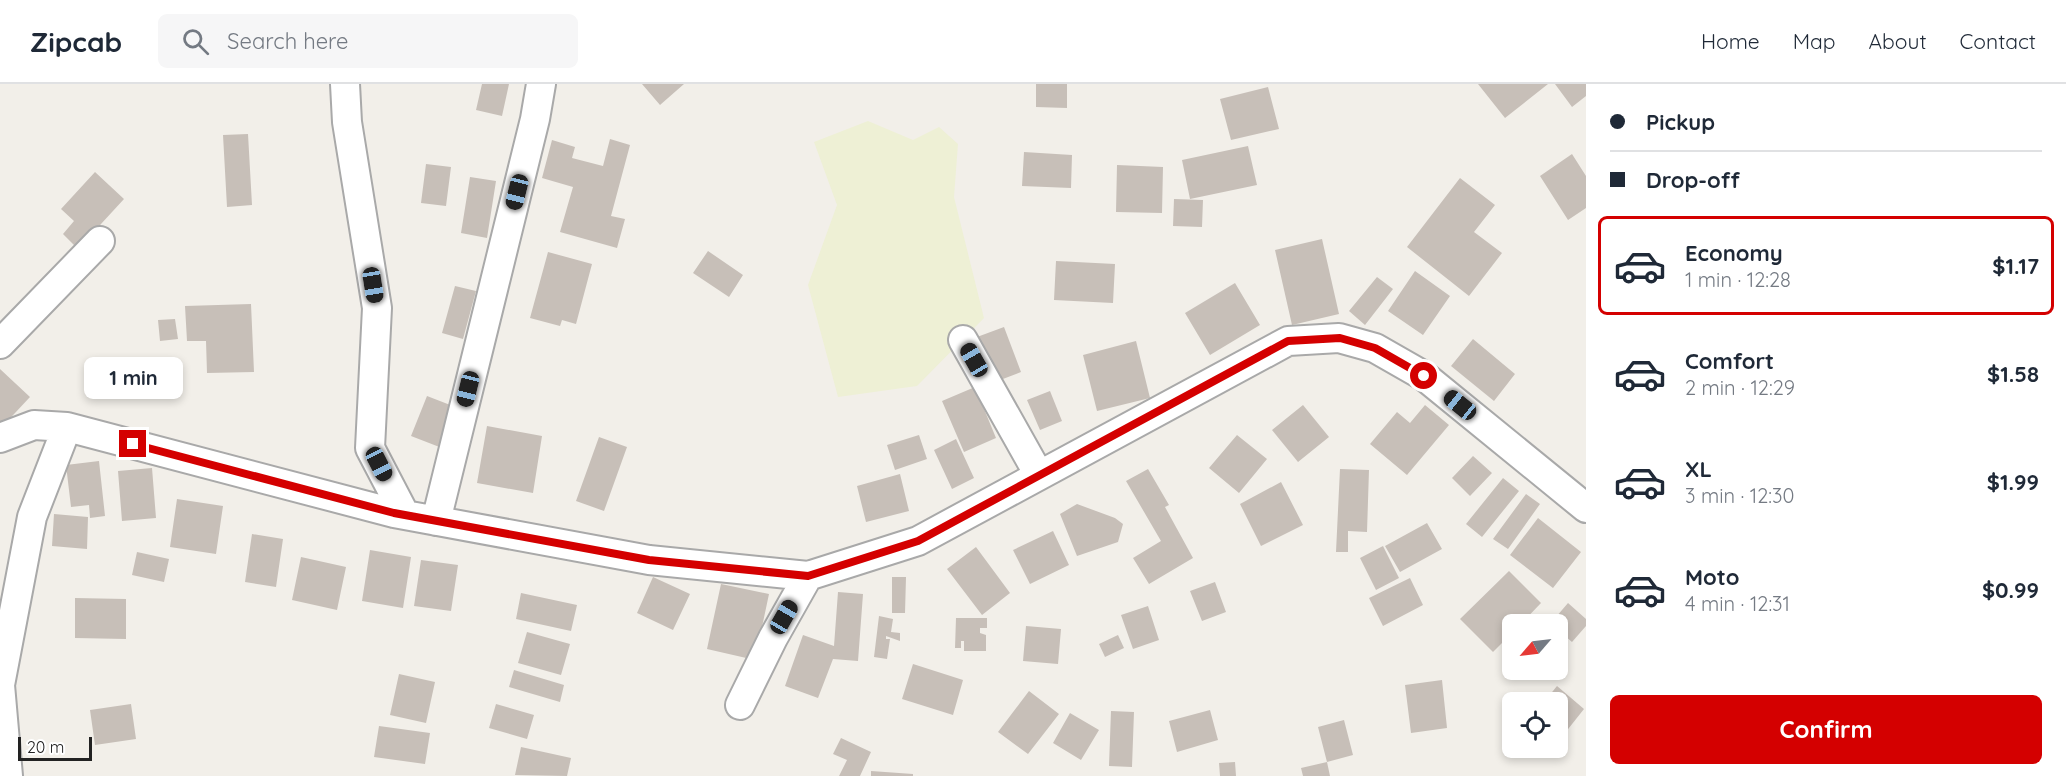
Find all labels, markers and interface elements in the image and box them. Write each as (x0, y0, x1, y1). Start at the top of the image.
search box (158, 14, 578, 68)
text: Zipcab (30, 24, 122, 59)
icon: search (179, 25, 212, 58)
text: Search here (227, 27, 349, 55)
text: Home (1701, 28, 1760, 54)
text: Map (1793, 28, 1836, 54)
text: About (1869, 28, 1927, 54)
text: Contact (1960, 28, 2036, 54)
text: Pickup (1646, 108, 1715, 136)
text: Drop-off (1646, 166, 1740, 194)
car (504, 172, 530, 212)
icon: car (1613, 239, 1667, 293)
text: Economy (1685, 239, 1783, 267)
text: $1.17 (1992, 252, 2039, 280)
car (361, 266, 385, 304)
text: 1 min · 12:28 (1685, 267, 1791, 292)
car (957, 340, 991, 380)
icon: car (1613, 347, 1667, 401)
text: Comfort (1685, 347, 1774, 375)
callout: 1 min (84, 357, 182, 399)
text: $1.58 (1987, 360, 2039, 388)
route start (1410, 362, 1437, 389)
text: 1 min (109, 365, 158, 390)
car (455, 369, 481, 409)
text: 2 min · 12:29 (1685, 375, 1795, 400)
car (1440, 387, 1480, 423)
route end (119, 430, 146, 457)
car (363, 444, 395, 484)
icon: car (1613, 455, 1667, 509)
text: XL (1685, 455, 1712, 483)
text: $1.99 (1987, 468, 2039, 496)
text: 3 min · 12:30 (1685, 483, 1794, 508)
icon: car (1613, 563, 1667, 617)
text: Moto (1685, 563, 1739, 591)
text: $0.99 (1982, 576, 2039, 604)
text: 4 min · 12:31 (1685, 591, 1790, 616)
car (767, 597, 801, 637)
north arrow (1502, 614, 1568, 680)
map controls (1502, 614, 1568, 758)
button: locate (1502, 692, 1568, 758)
button: Confirm (1610, 695, 2042, 764)
scale bar (18, 734, 92, 762)
text: 20 m (27, 737, 64, 757)

